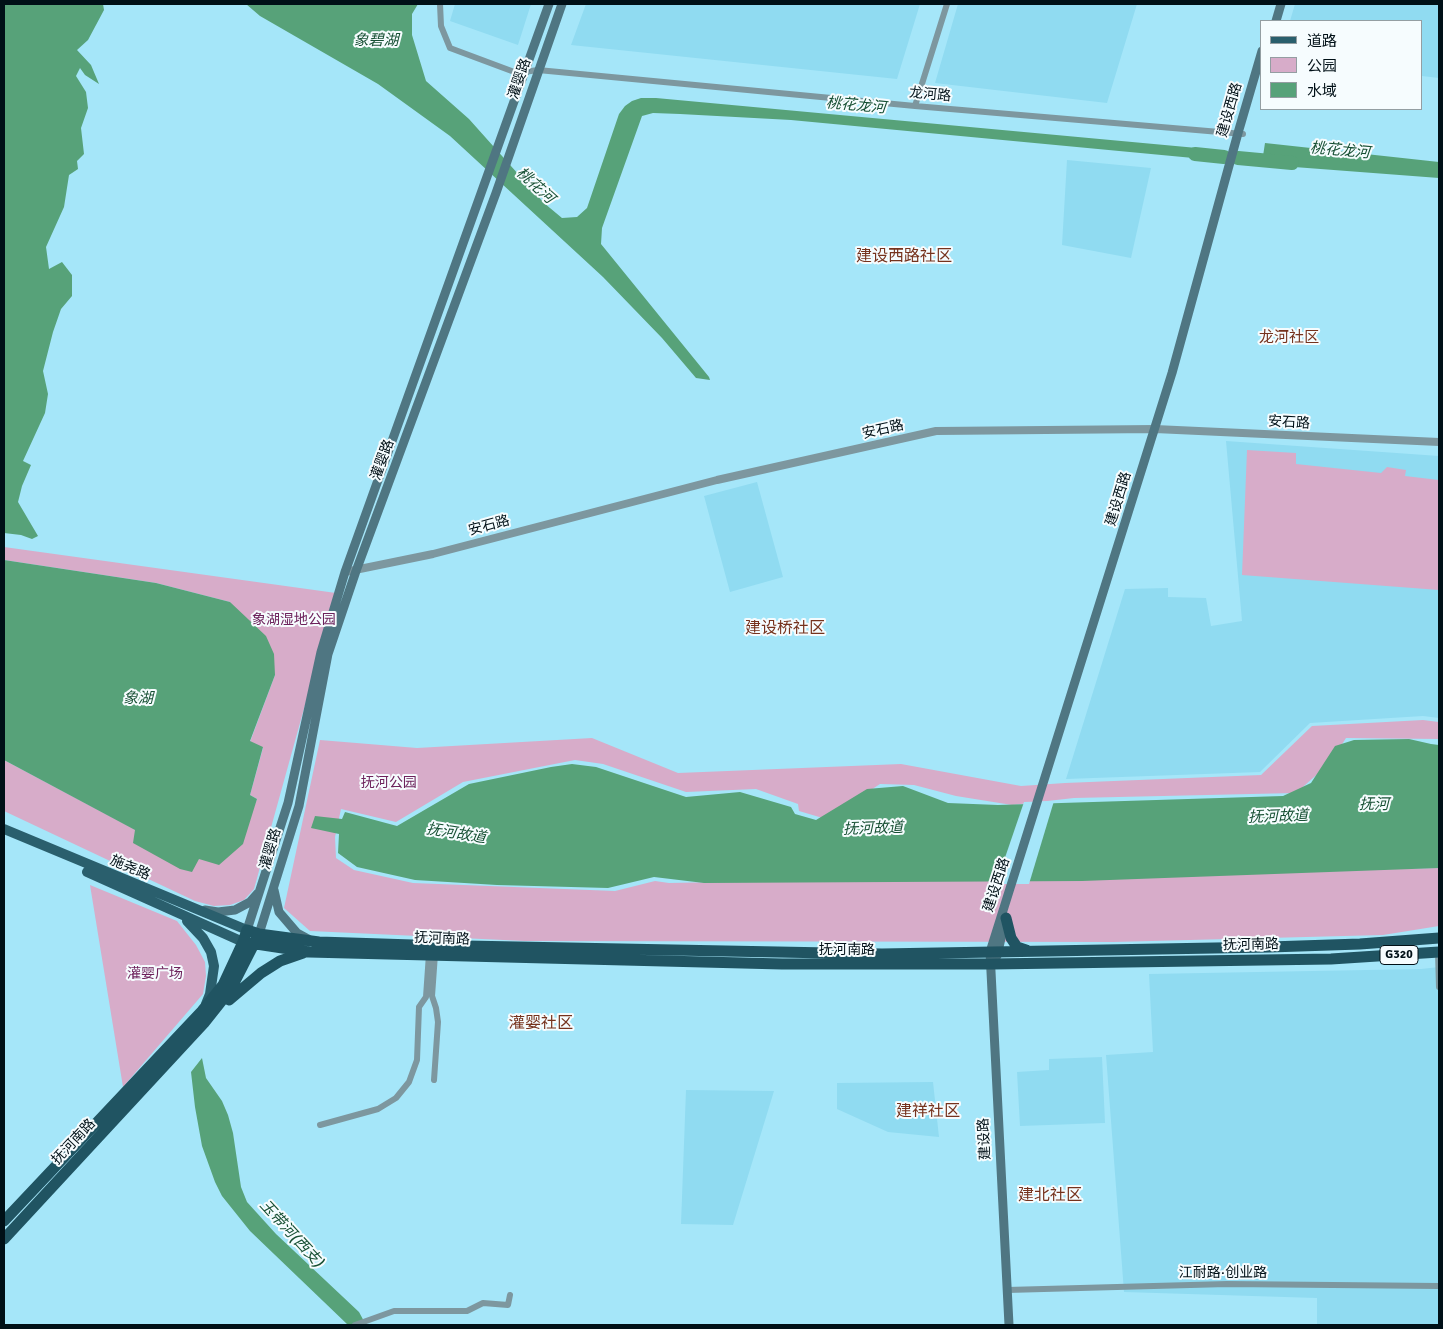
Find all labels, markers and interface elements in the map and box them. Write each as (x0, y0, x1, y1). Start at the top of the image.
legend (1260, 20, 1423, 110)
water label: 象碧湖 (354, 32, 398, 50)
text: 道路 (1307, 32, 1337, 50)
street label: 灌婴路 (505, 56, 535, 102)
text: 公园 (1307, 57, 1337, 75)
street label: 建设西路 (1214, 81, 1246, 139)
text: 水域 (1307, 82, 1337, 100)
street label: 龙河路 (908, 85, 952, 105)
water label: 桃花龙河 (825, 94, 887, 118)
water label: 桃花龙河 (1309, 139, 1371, 163)
water label: 桃花河 (512, 164, 558, 208)
district label: 建设西路社区 (856, 247, 952, 267)
district label: 龙河社区 (1259, 329, 1319, 347)
street label: 安石路 (1268, 414, 1310, 432)
street label: 安石路 (861, 417, 905, 443)
street label: 灌婴路 (368, 437, 398, 483)
street label: 建设西路 (1103, 470, 1135, 528)
street label: 安石路 (467, 512, 511, 540)
park label: 象湖湿地公园 (252, 612, 336, 628)
district label: 建设桥社区 (745, 619, 825, 639)
water label: 象湖 (123, 690, 153, 708)
park label: 抚河公园 (361, 775, 417, 791)
water label: 抚河 (1359, 796, 1389, 814)
water label: 抚河故道 (1248, 807, 1308, 827)
water label: 抚河故道 (843, 819, 903, 839)
water label: 抚河故道 (425, 820, 487, 848)
street label: 灌婴路 (257, 826, 285, 872)
street label: 施尧路 (107, 852, 153, 884)
street label: 建设西路 (980, 856, 1014, 914)
street label: 抚河南路 (414, 930, 470, 948)
street label: 抚河南路 (1223, 936, 1279, 954)
street label: 抚河南路 (819, 942, 875, 958)
road number: G320 (1380, 946, 1418, 964)
park label: 灌婴广场 (127, 966, 183, 982)
district label: 灌婴社区 (509, 1014, 573, 1034)
district label: 建祥社区 (896, 1102, 960, 1122)
street label: 抚河南路 (49, 1116, 99, 1168)
street label: 建设路 (976, 1118, 994, 1160)
district label: 建北社区 (1018, 1186, 1082, 1206)
water label: 玉带河(西支) (255, 1197, 327, 1271)
street label: 江耐路·创业路 (1179, 1265, 1267, 1281)

